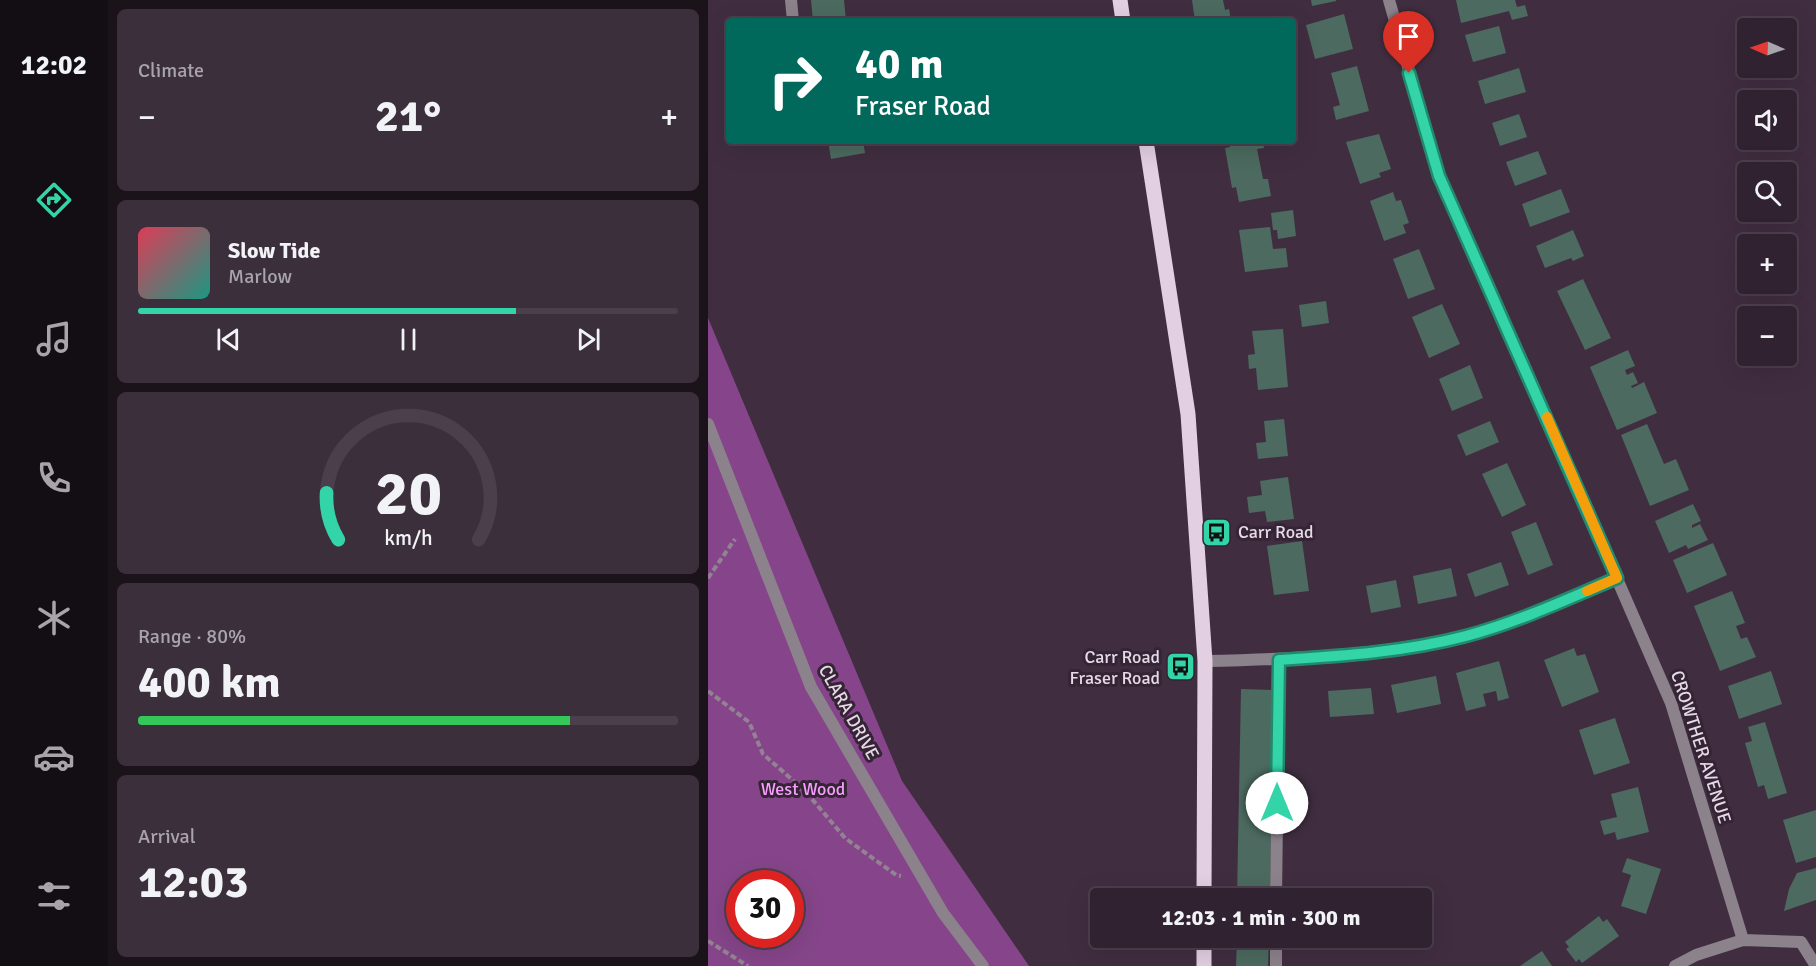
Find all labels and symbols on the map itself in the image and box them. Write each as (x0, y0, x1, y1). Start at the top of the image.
pin (1383, 11, 1434, 73)
north arrow (1737, 18, 1797, 78)
bus stop icon: Carr Road (1201, 516, 1233, 548)
place label: Carr Road (1238, 521, 1314, 543)
place label: Carr Road Fraser Road (1069, 646, 1160, 689)
bus stop icon: Carr Road Fraser Road (1165, 651, 1197, 683)
street label: CLARA DRIVE (814, 661, 884, 763)
street label: CROWTHER AVENUE (1666, 668, 1736, 826)
position arrow (1245, 771, 1309, 835)
park label: West Wood (761, 778, 845, 800)
speed limit sign: 30 (726, 870, 804, 948)

